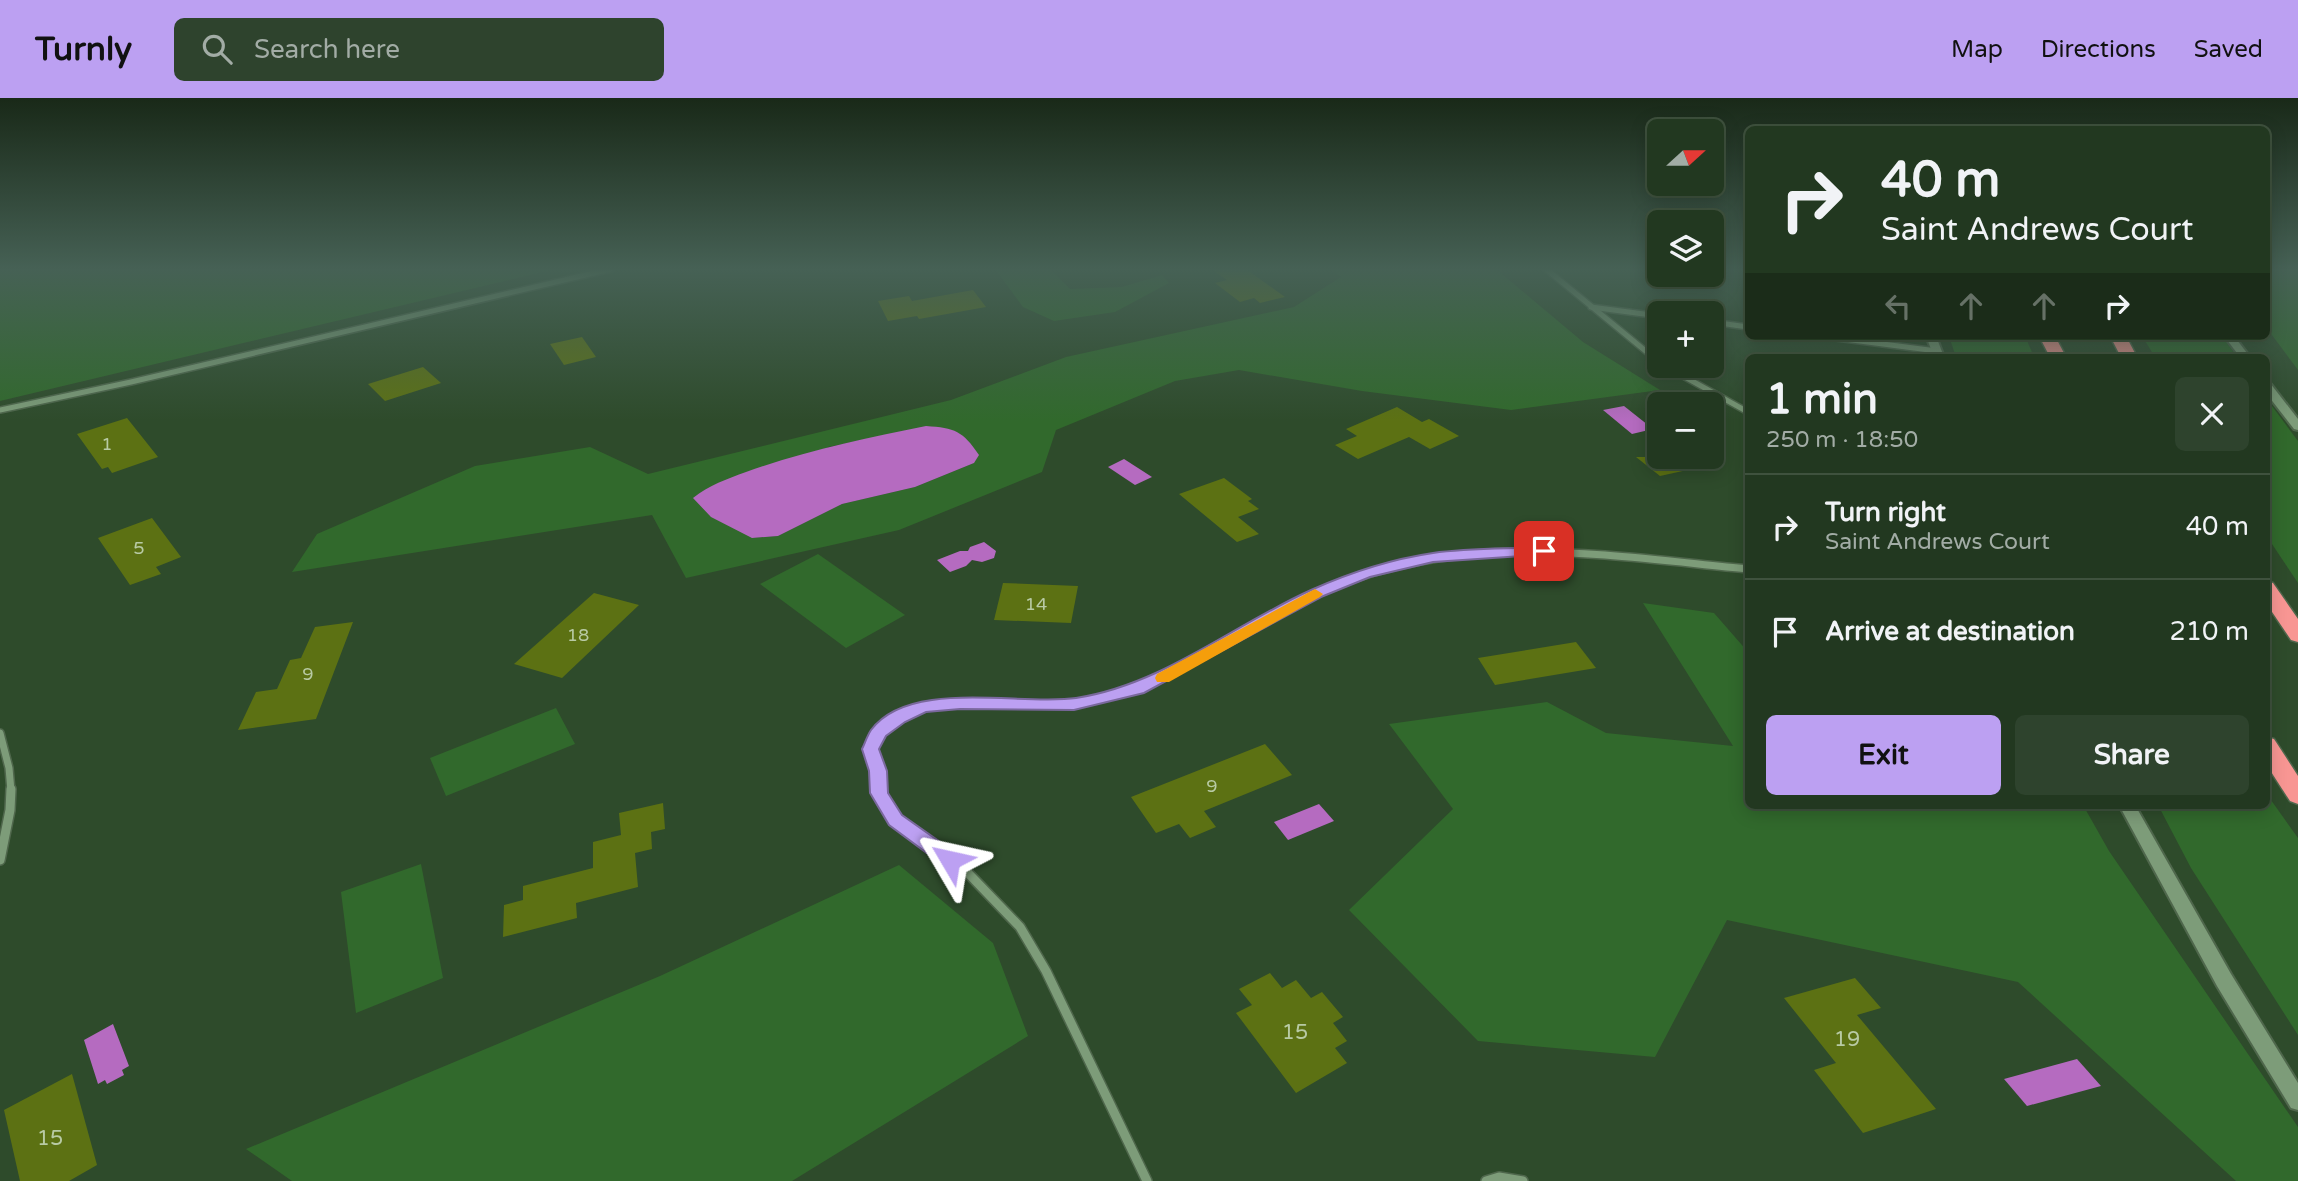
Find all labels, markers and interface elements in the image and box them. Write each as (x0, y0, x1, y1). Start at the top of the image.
search box (174, 18, 664, 81)
text: Turnly (35, 30, 132, 69)
icon: search (198, 30, 236, 68)
text: Search here (254, 34, 400, 65)
text: Map (1951, 35, 2003, 64)
text: Directions (2041, 35, 2156, 64)
text: Saved (2194, 35, 2263, 64)
north arrow (1647, 119, 1724, 196)
map controls (1647, 119, 1724, 469)
text: 40 m (1881, 151, 2000, 210)
icon: right (1766, 154, 1857, 245)
button: layers (1647, 210, 1724, 287)
text: Saint Andrews Court (1881, 211, 2194, 249)
icon: left (1879, 287, 1917, 325)
icon: ahead (1952, 287, 1990, 325)
icon: ahead (2025, 287, 2063, 325)
icon: right (2098, 287, 2136, 325)
button: + (1647, 301, 1724, 378)
text: 1 min (1766, 374, 1878, 425)
button: close (2175, 377, 2249, 451)
button: − (1647, 392, 1724, 469)
text: 250 m · 18:50 (1766, 426, 1918, 454)
house number: 1 (101, 433, 113, 455)
text: Turn right (1825, 497, 1946, 528)
icon: right (1766, 508, 1804, 546)
text: 40 m (2186, 511, 2249, 542)
pin (1514, 521, 1574, 581)
text: Saint Andrews Court (1825, 528, 2050, 556)
icon: arrive (1525, 532, 1563, 570)
house number: 5 (133, 537, 145, 559)
house number: 14 (1025, 593, 1047, 615)
icon: arrive (1766, 613, 1804, 651)
text: Arrive at destination (1825, 616, 2075, 647)
text: 210 m (2169, 616, 2249, 647)
house number: 18 (567, 624, 589, 646)
house number: 9 (302, 663, 314, 685)
button: Exit (1766, 715, 2001, 795)
button: Share (2015, 715, 2249, 795)
house number: 9 (1206, 775, 1218, 797)
position arrow (913, 823, 987, 897)
house number: 15 (1282, 1020, 1308, 1045)
house number: 19 (1834, 1027, 1860, 1052)
house number: 15 (37, 1126, 63, 1151)

